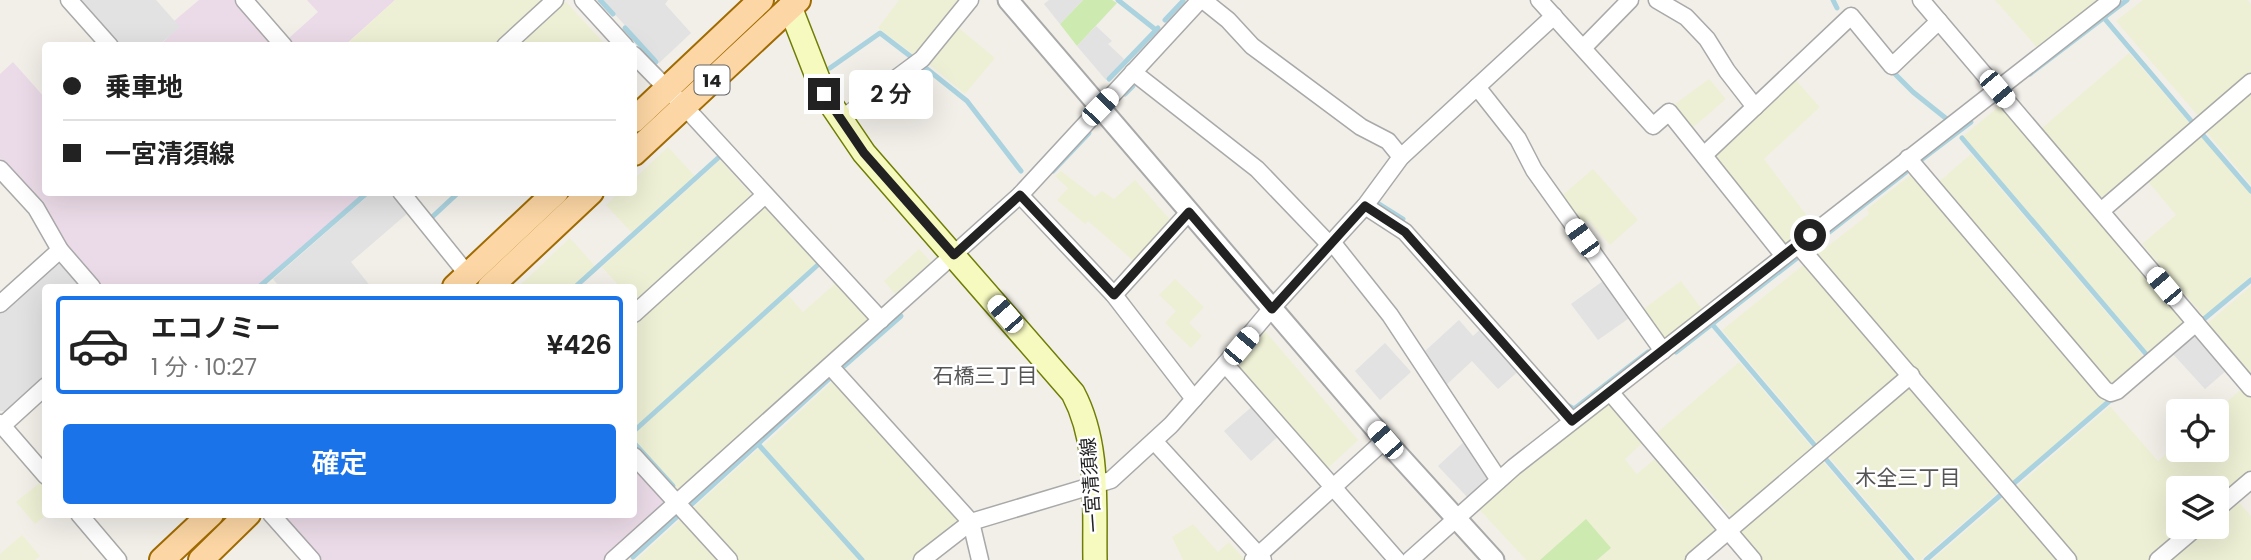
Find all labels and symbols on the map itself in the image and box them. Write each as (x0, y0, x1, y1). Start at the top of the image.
road number: 14 (694, 66, 730, 94)
car (1976, 66, 2019, 112)
callout: 2 分 (848, 70, 932, 119)
route end (808, 78, 840, 110)
car (1078, 85, 1123, 129)
car (1562, 215, 1603, 261)
route start (1794, 219, 1826, 251)
car (2143, 263, 2186, 309)
car (984, 291, 1027, 337)
car (1220, 323, 1263, 369)
district label: 石橋三丁目 (933, 361, 1038, 390)
car (1364, 417, 1407, 463)
street label: 一宮清須線 (1074, 437, 1108, 533)
district label: 木全三丁目 (1856, 463, 1961, 492)

